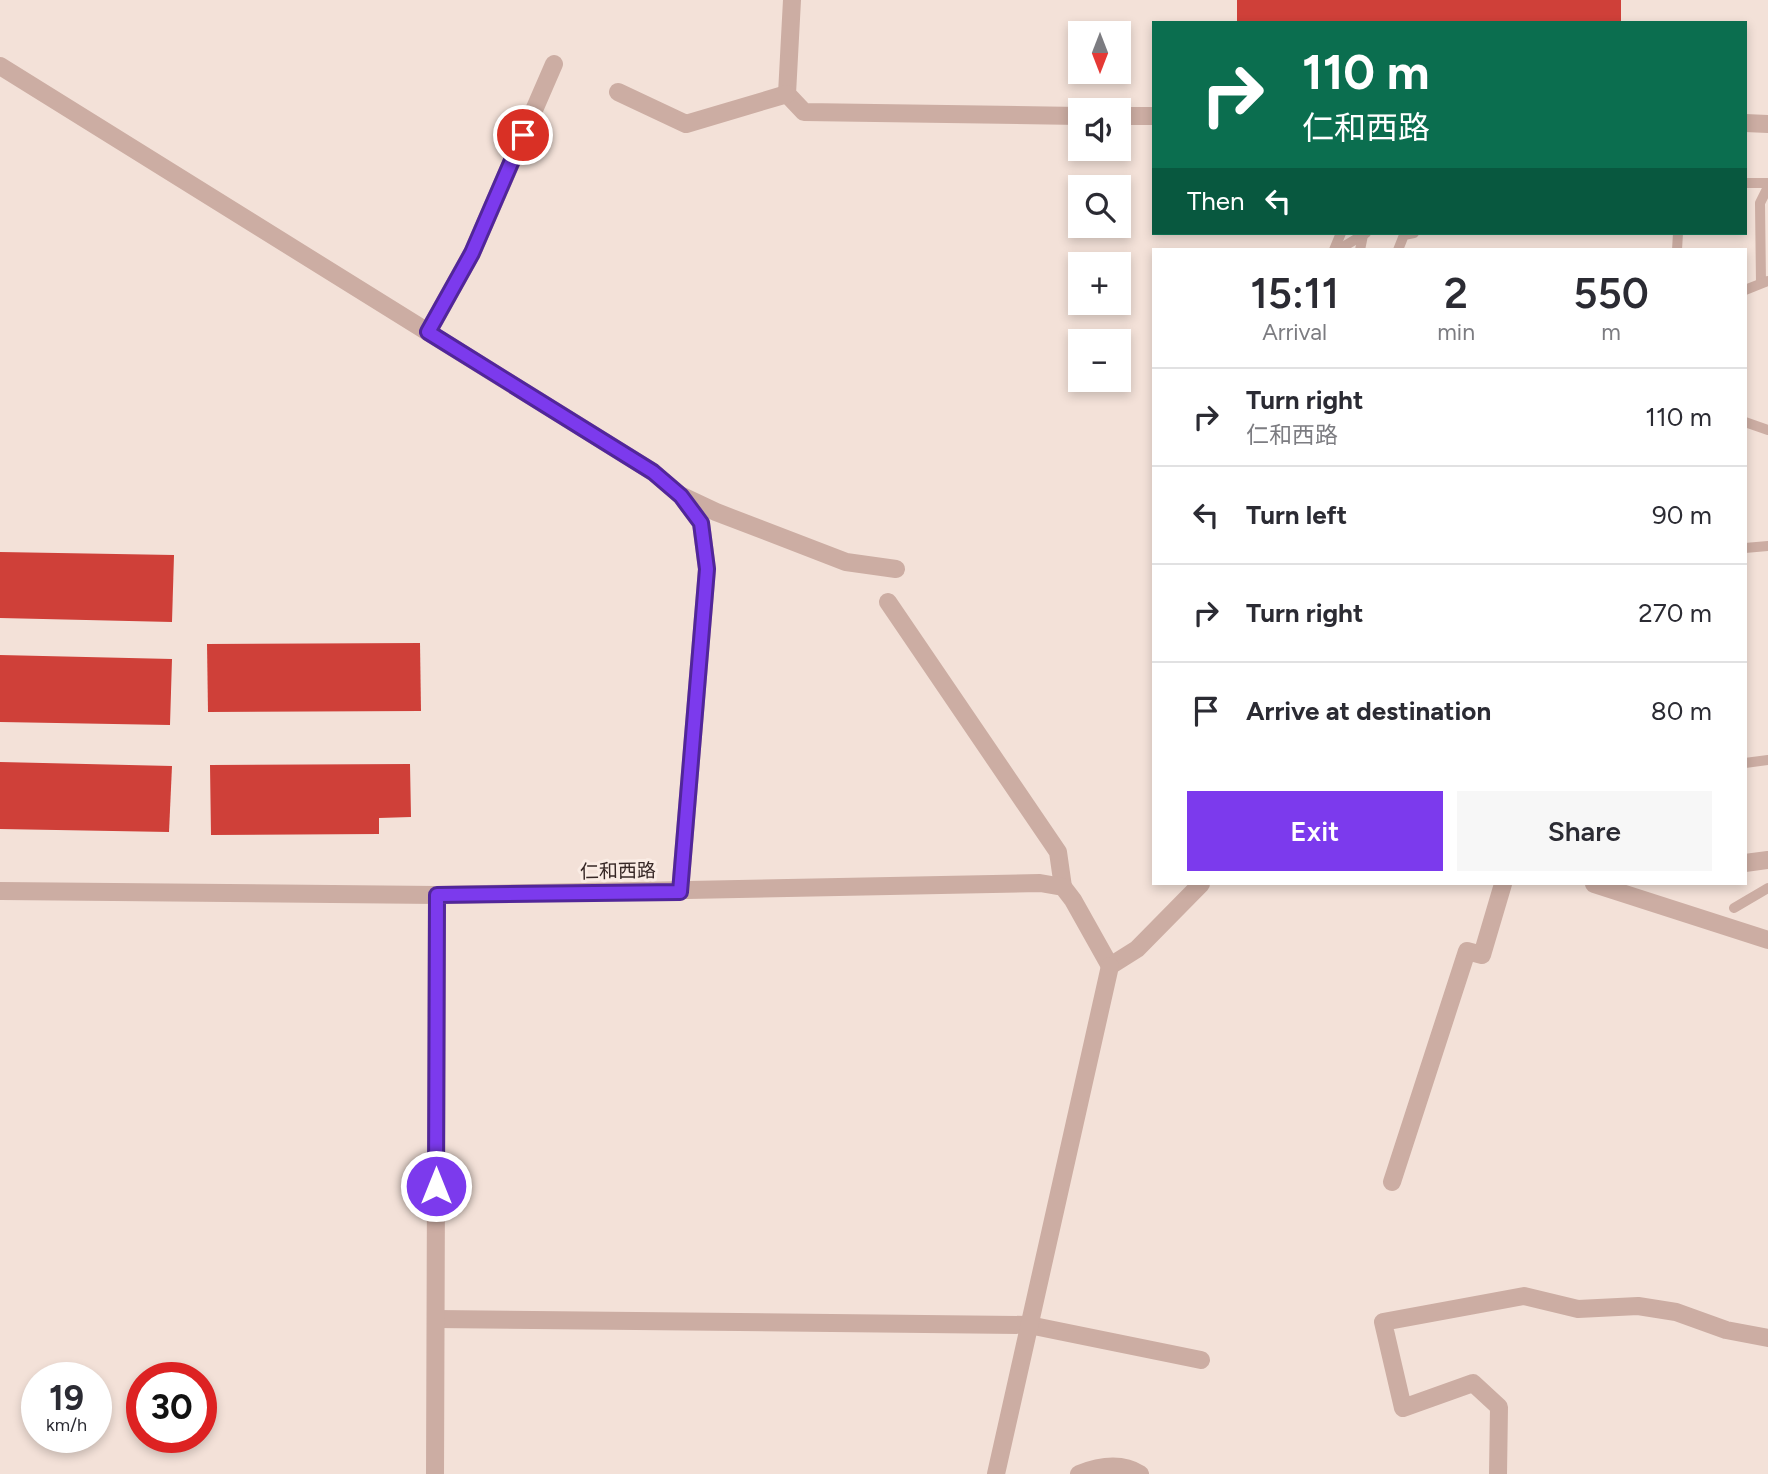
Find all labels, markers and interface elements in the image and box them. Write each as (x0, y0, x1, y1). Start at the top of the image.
north arrow (1068, 21, 1130, 84)
map controls (1068, 21, 1131, 392)
text: 110 m (1302, 42, 1430, 101)
icon: right (1187, 49, 1278, 140)
button: sound (1068, 98, 1131, 161)
pin (493, 105, 553, 165)
text: 仁和西路 (1302, 109, 1430, 147)
icon: arrive (504, 116, 542, 154)
button: search (1068, 175, 1131, 238)
icon: left (1259, 182, 1297, 220)
text: Then (1187, 185, 1245, 217)
button: + (1068, 252, 1131, 315)
text: 15:11 (1250, 268, 1339, 319)
text: 2 (1444, 268, 1468, 319)
text: 550 (1573, 268, 1649, 319)
text: Arrival (1262, 318, 1327, 346)
text: min (1437, 318, 1475, 346)
text: m (1601, 318, 1621, 346)
button: − (1068, 329, 1131, 392)
text: Turn right (1246, 384, 1363, 416)
icon: right (1187, 398, 1225, 436)
text: 110 m (1645, 401, 1712, 433)
text: 仁和西路 (1246, 421, 1338, 449)
icon: left (1187, 496, 1225, 534)
text: Turn left (1246, 499, 1347, 531)
text: 90 m (1652, 499, 1712, 531)
icon: right (1187, 594, 1225, 632)
text: Turn right (1246, 597, 1363, 629)
text: 270 m (1638, 597, 1712, 629)
icon: arrive (1187, 692, 1225, 730)
text: Arrive at destination (1246, 695, 1491, 727)
text: 80 m (1651, 695, 1712, 727)
button: Exit (1187, 791, 1443, 871)
button: Share (1457, 791, 1712, 871)
street label: 仁和西路 (580, 859, 656, 883)
position arrow (399, 1149, 473, 1223)
speed limit sign: 30 (126, 1362, 217, 1453)
text: 19 (49, 1377, 84, 1419)
text: km/h (46, 1414, 87, 1436)

